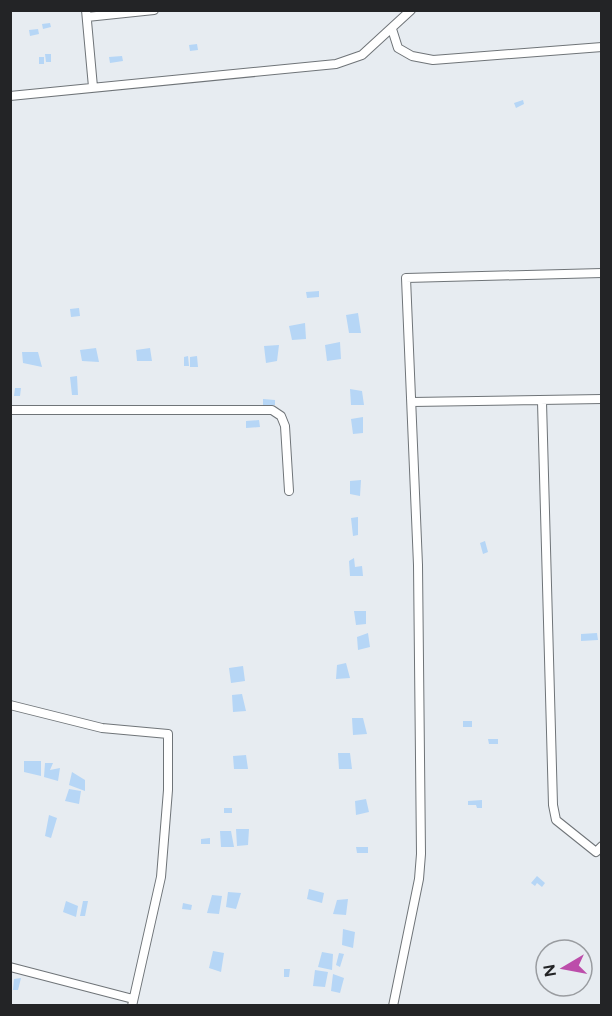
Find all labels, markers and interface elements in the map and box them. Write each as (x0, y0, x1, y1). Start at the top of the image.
north arrow (534, 938, 594, 998)
text: N (539, 963, 560, 978)

